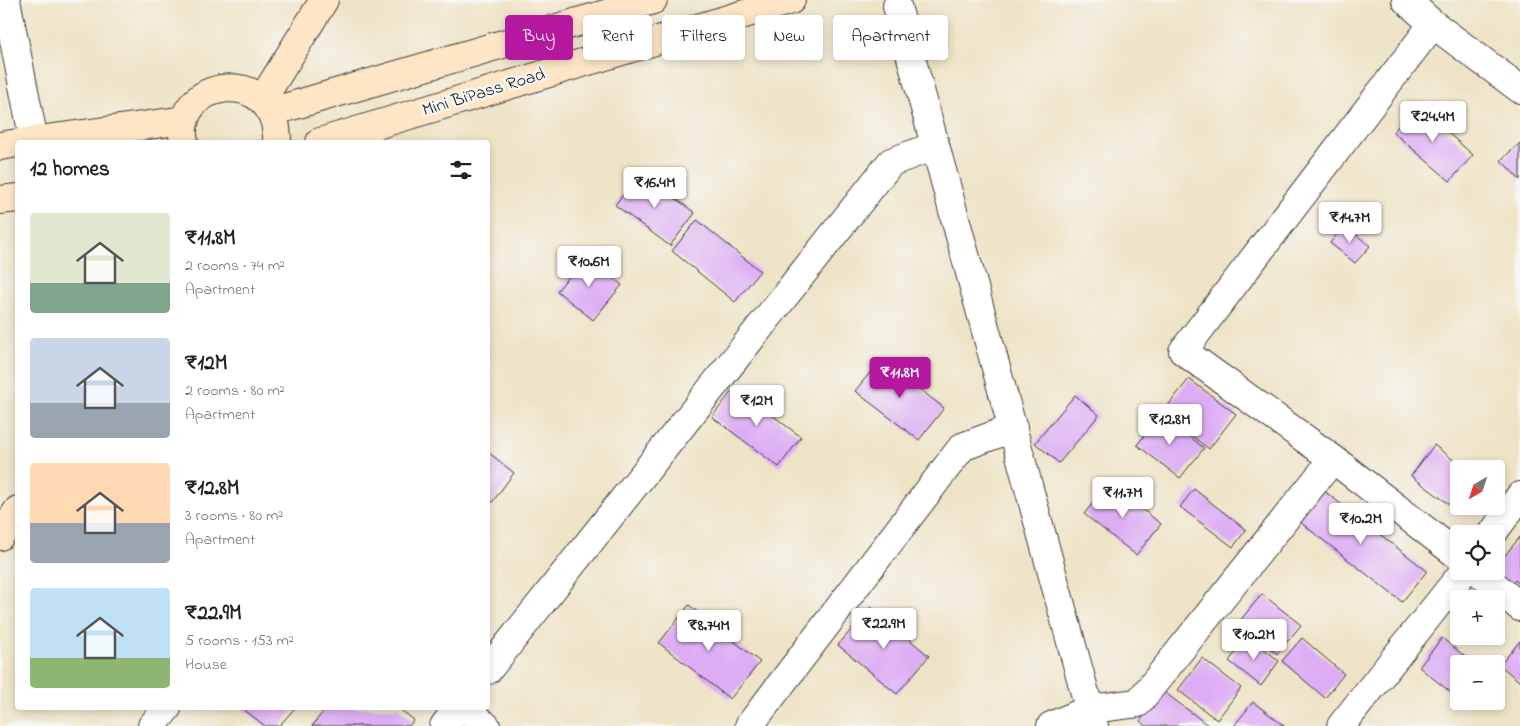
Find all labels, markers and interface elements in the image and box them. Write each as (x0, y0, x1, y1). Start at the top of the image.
chip: Buy (505, 15, 573, 60)
chip: Rent (583, 15, 652, 60)
chip: Filters (662, 15, 745, 60)
chip: New (755, 15, 823, 60)
chip: Apartment (833, 15, 948, 60)
street label: Mini BiPass Road (419, 62, 549, 124)
pin: ₹24.4M (1392, 100, 1474, 143)
text: ₹24.4M (1411, 105, 1455, 129)
text: 12 homes (30, 155, 110, 185)
icon: filters (447, 156, 475, 184)
pin: ₹16.4M (614, 166, 696, 209)
text: ₹16.4M (634, 171, 676, 195)
pin: ₹14.7M (1309, 202, 1391, 244)
text: ₹14.7M (1330, 206, 1370, 230)
text: ₹11.8M (185, 224, 236, 254)
icon: home (70, 233, 130, 293)
pin: ₹10.6M (548, 246, 630, 288)
text: ₹10.6M (568, 250, 610, 274)
text: 2 rooms · 74 m² (185, 254, 285, 278)
text: Apartment (185, 278, 255, 302)
text: ₹12M (185, 349, 227, 379)
pin: ₹11.8M (859, 356, 941, 399)
icon: home (70, 358, 130, 418)
text: ₹11.8M (881, 361, 919, 385)
text: 2 rooms · 80 m² (185, 379, 285, 403)
pin: ₹12M (727, 384, 787, 427)
text: ₹12M (741, 389, 773, 413)
text: Apartment (185, 403, 255, 427)
pin: ₹12.8M (1129, 404, 1211, 446)
text: ₹12.8M (1149, 408, 1191, 432)
north arrow (1450, 460, 1505, 515)
map controls (1450, 460, 1505, 710)
text: ₹12.8M (185, 474, 240, 504)
pin: ₹11.7M (1082, 476, 1164, 519)
text: ₹11.7M (1103, 481, 1143, 505)
icon: home (70, 483, 130, 543)
pin: ₹10.2M (1320, 502, 1402, 545)
text: 3 rooms · 80 m² (185, 504, 283, 528)
text: ₹10.2M (1340, 507, 1382, 531)
button: locate (1450, 525, 1505, 580)
text: Apartment (185, 528, 255, 552)
button: + (1450, 590, 1505, 645)
text: ₹22.9M (185, 599, 242, 629)
icon: home (70, 608, 130, 668)
pin: ₹22.9M (843, 608, 925, 650)
pin: ₹8.74M (668, 610, 750, 652)
text: ₹22.9M (862, 612, 906, 636)
text: ₹8.74M (688, 614, 730, 638)
pin: ₹10.2M (1213, 618, 1295, 661)
text: ₹10.2M (1233, 623, 1275, 647)
text: 5 rooms · 153 m² (185, 629, 294, 653)
text: House (185, 653, 227, 677)
button: − (1450, 655, 1505, 710)

